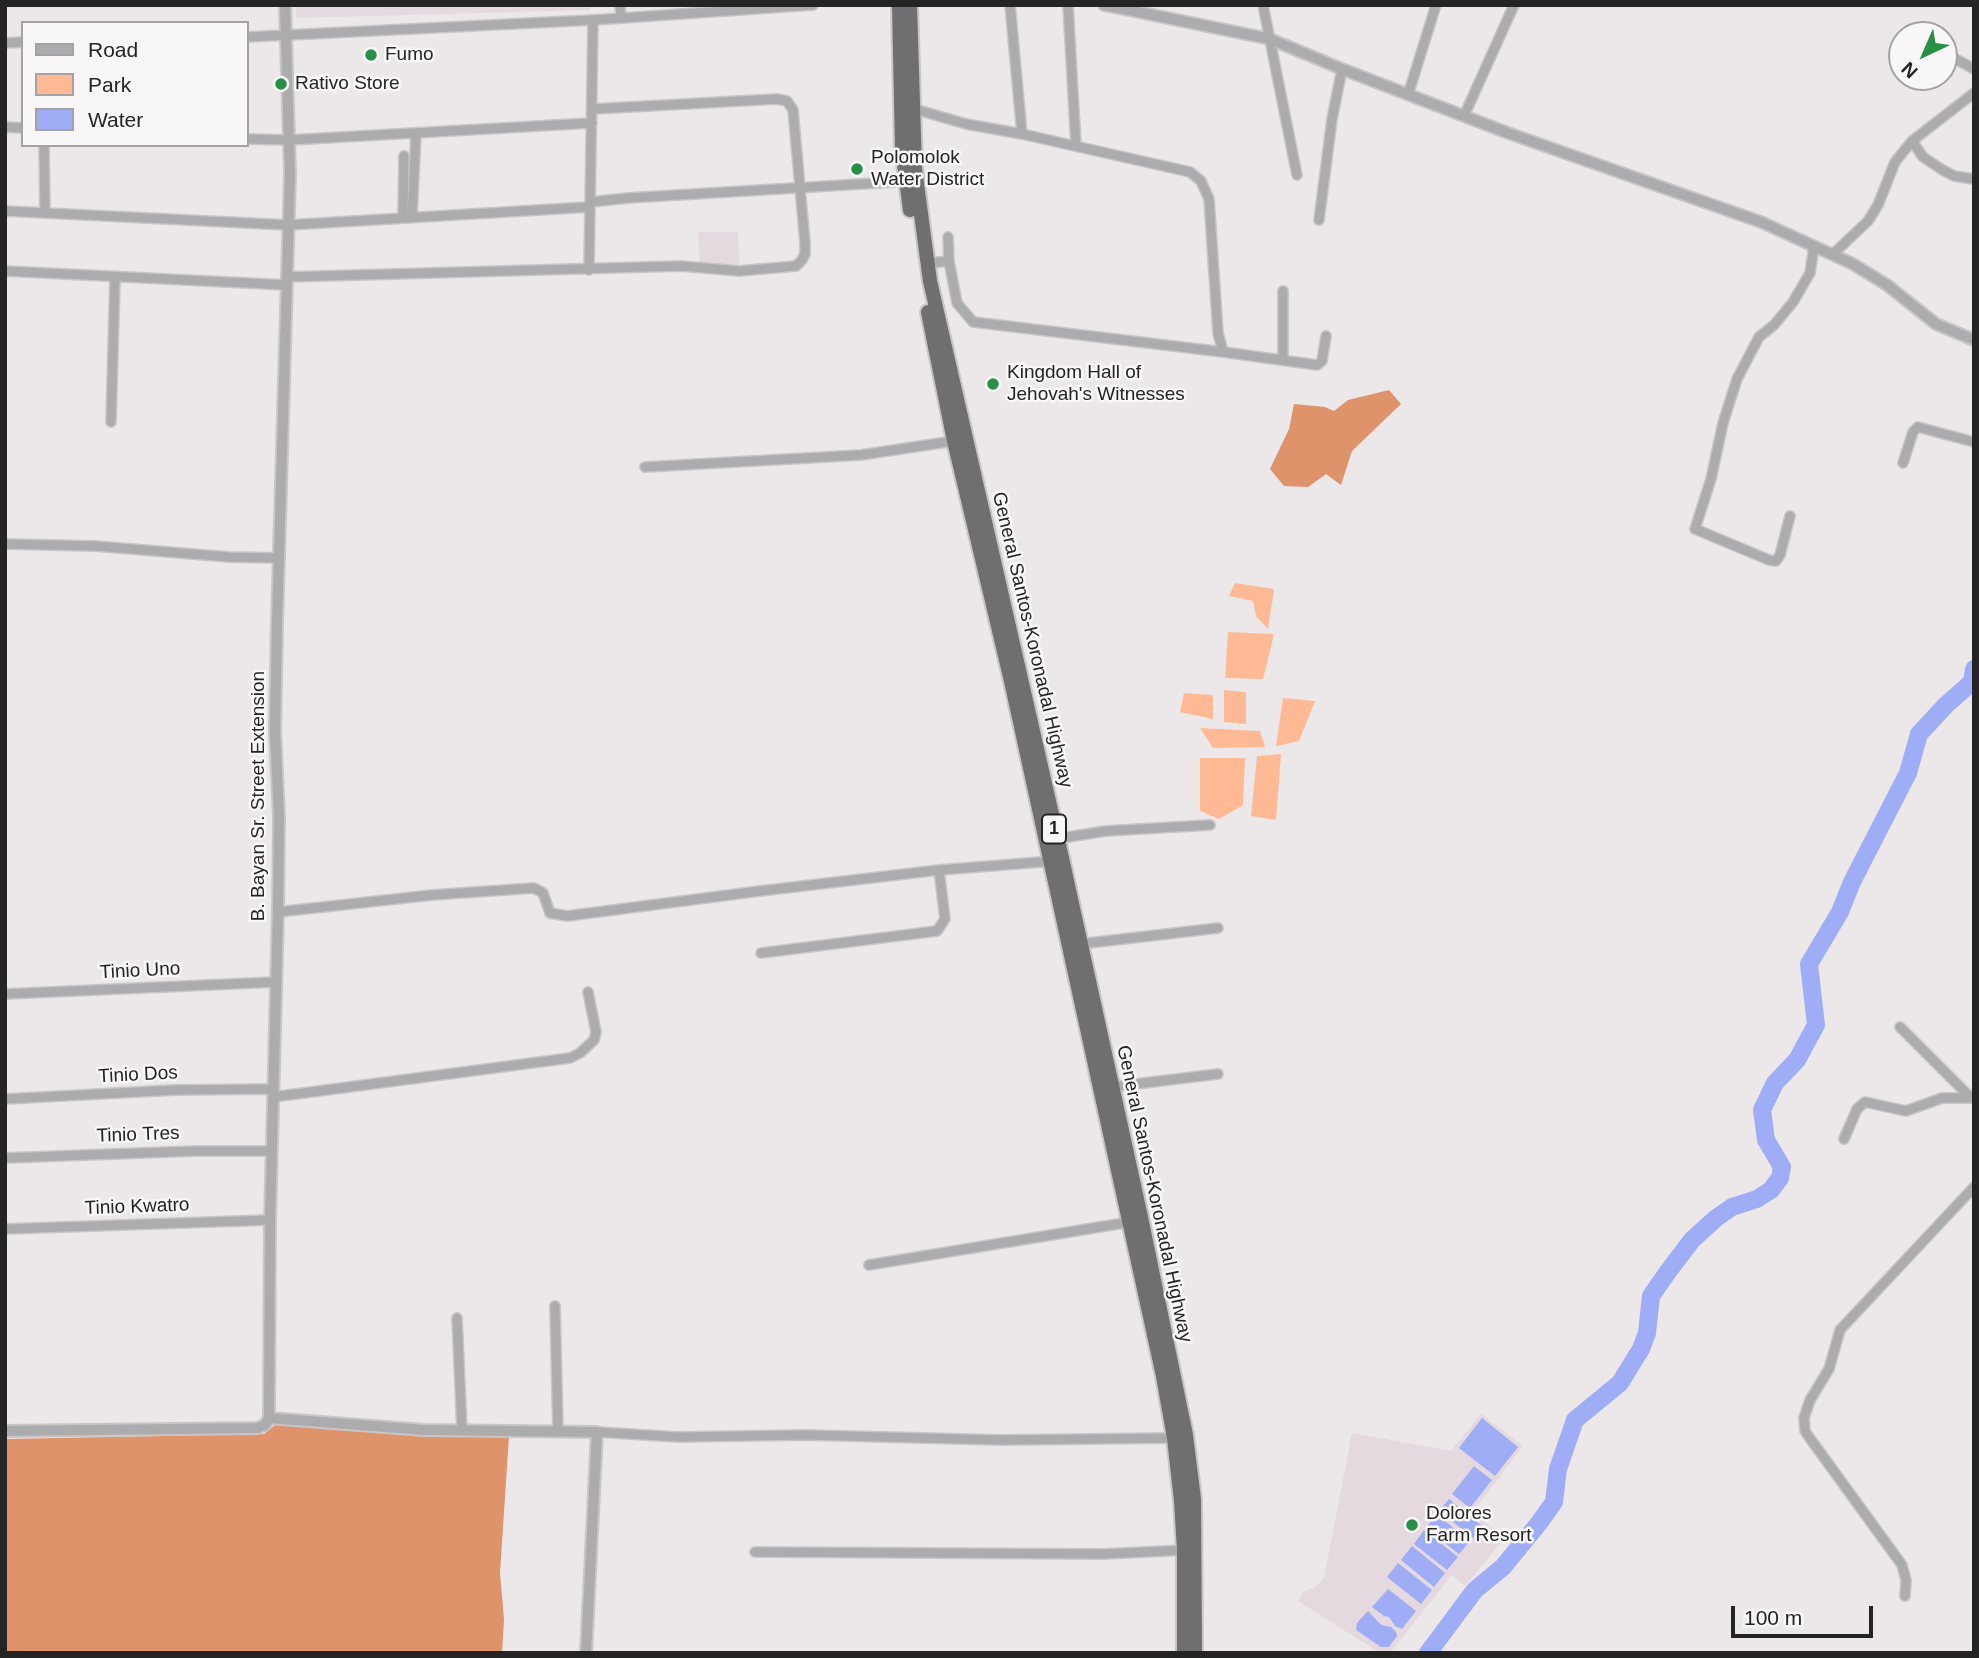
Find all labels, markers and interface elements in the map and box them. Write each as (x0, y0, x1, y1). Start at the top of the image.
legend (21, 21, 248, 147)
north arrow (1888, 21, 1958, 91)
text: Road (88, 38, 138, 61)
place label: Fumo (385, 44, 434, 66)
marker: Fumo (363, 47, 379, 63)
text: N (1897, 58, 1922, 82)
text: Park (88, 73, 131, 96)
place label: Rativo Store (295, 73, 400, 95)
marker: Rativo Store (273, 76, 289, 92)
text: Water (88, 108, 143, 131)
place label: Polomolok Water District (871, 147, 984, 191)
marker: Polomolok Water District (849, 161, 865, 177)
place label: Kingdom Hall of Jehovah's Witnesses (1007, 362, 1185, 406)
marker: Kingdom Hall of Jehovah's Witnesses (985, 376, 1001, 392)
street label: General Santos-Koronadal Highway (987, 490, 1077, 790)
street label: B. Bayan Sr. Street Extension (248, 671, 270, 921)
road number: 1 (1042, 814, 1066, 844)
street label: Tinio Uno (99, 958, 181, 984)
street label: General Santos-Koronadal Highway (1111, 1043, 1197, 1345)
street label: Tinio Dos (98, 1062, 178, 1088)
street label: Tinio Tres (96, 1122, 180, 1148)
street label: Tinio Kwatro (84, 1194, 190, 1220)
place label: Dolores Farm Resort (1426, 1503, 1532, 1547)
marker: Dolores Farm Resort (1404, 1517, 1420, 1533)
scale bar (1734, 1592, 1876, 1636)
text: 100 m (1744, 1606, 1802, 1629)

